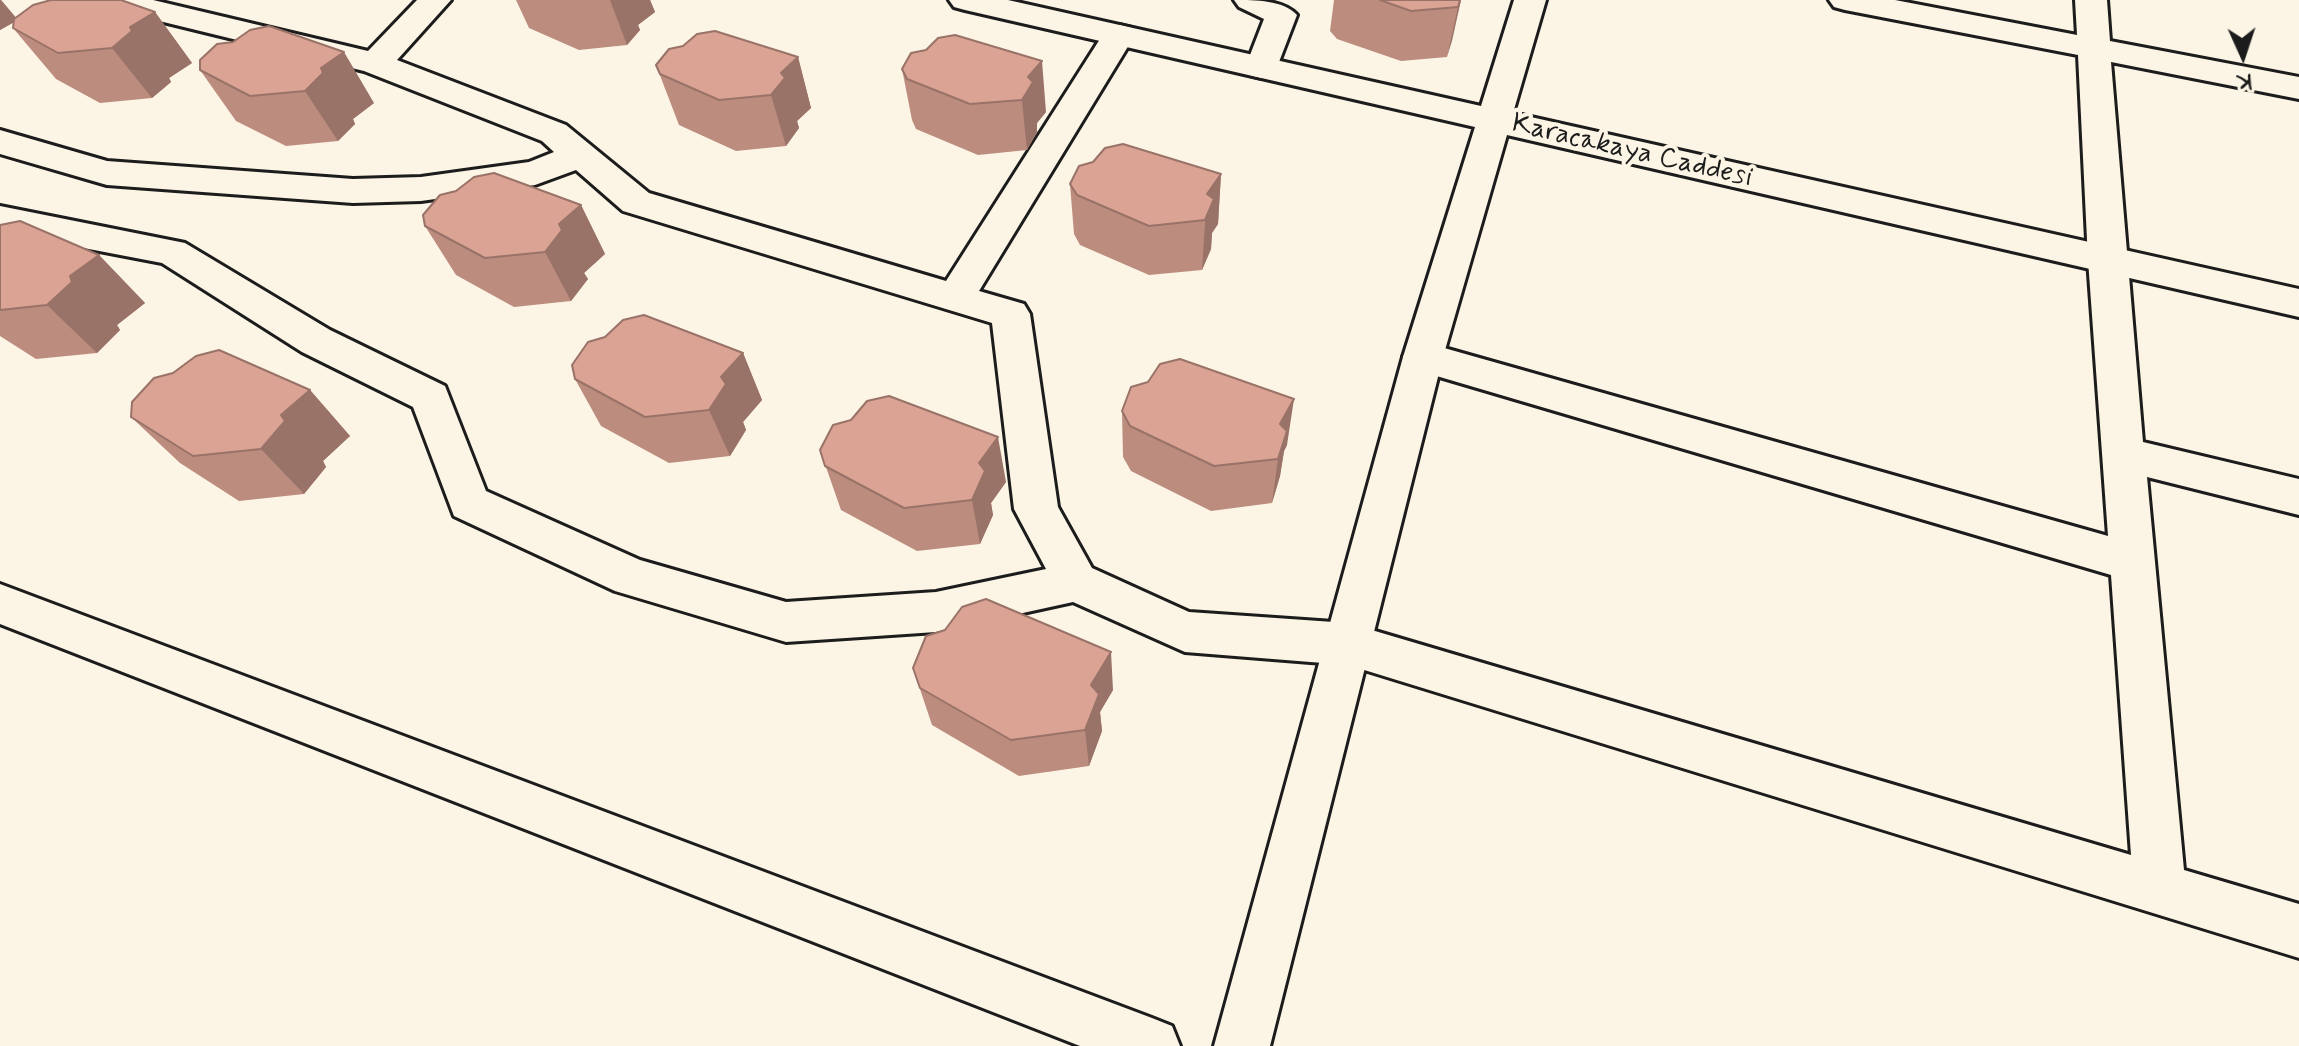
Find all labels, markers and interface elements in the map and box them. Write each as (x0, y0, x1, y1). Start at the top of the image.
north arrow (2203, 16, 2283, 96)
text: K (2236, 66, 2253, 94)
street label: Karacakaya Caddesi (1508, 108, 1756, 196)

